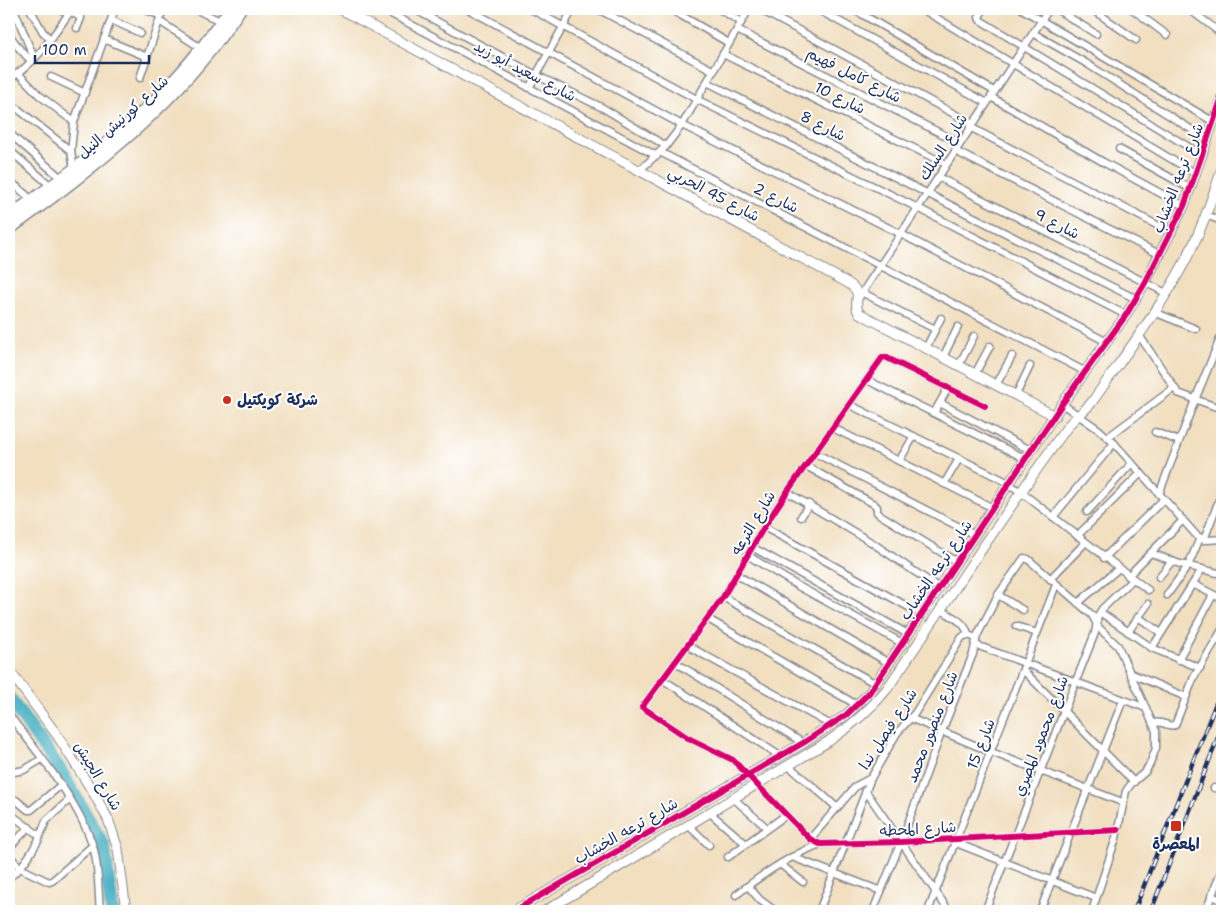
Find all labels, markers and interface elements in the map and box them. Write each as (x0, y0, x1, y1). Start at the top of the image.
scale bar (35, 32, 149, 64)
street label: شارع سعيد أبو زيد (470, 36, 580, 106)
text: 100 m (42, 40, 87, 60)
street label: شارع كامل فهيم (802, 43, 905, 109)
street label: شارع كورنيش النيل (73, 71, 173, 163)
street label: شارع 10 (811, 77, 869, 119)
street label: شارع 8 (797, 106, 849, 146)
street label: شارع السلك (914, 110, 972, 184)
street label: شارع ترعه الخشاب (1148, 120, 1208, 236)
street label: شارع 45 الحربي (664, 162, 763, 229)
street label: شارع 2 (750, 178, 802, 218)
street label: شارع 9 (1031, 204, 1083, 244)
place label: شركة كويكتيل (237, 390, 318, 410)
marker: شركة كويكتيل (221, 394, 233, 406)
street label: شارع الترعه (726, 487, 780, 559)
street label: شارع ترعه الخشاب (895, 516, 977, 624)
street label: شارع منصور محمد (902, 668, 962, 786)
street label: شارع محمود المصري (1009, 673, 1074, 799)
street label: شارع فيصل ندا (854, 684, 922, 774)
street label: شارع 15 (962, 716, 1000, 772)
street label: شارع الجيش (70, 738, 126, 814)
street label: شارع ترعه الخشاب (570, 793, 682, 869)
street label: شارع المحطه (879, 817, 957, 841)
marker: المعصرة (1169, 819, 1183, 833)
place label: المعصرة (1152, 834, 1200, 854)

